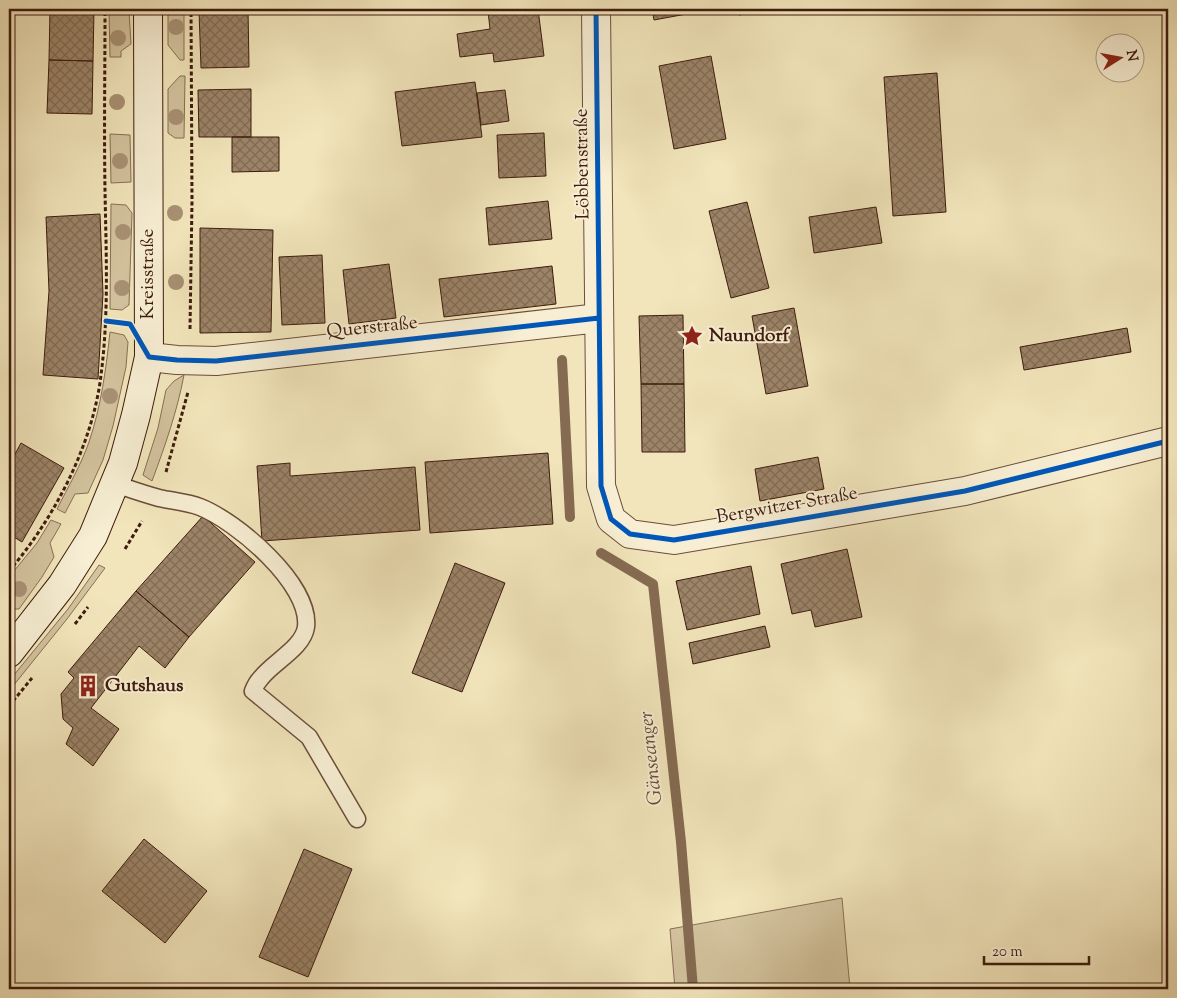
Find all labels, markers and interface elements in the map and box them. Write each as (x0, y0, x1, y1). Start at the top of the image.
north arrow (1094, 32, 1144, 82)
text: N (1120, 49, 1142, 63)
street label: Löbbenstraße (569, 108, 597, 220)
street label: Kreisstraße (135, 228, 162, 319)
street label: Querstraße (325, 310, 419, 346)
place icon: Naundorf (679, 323, 705, 349)
place label: Naundorf (709, 323, 791, 350)
street label: Bergwitzer Straße (714, 480, 860, 532)
building icon: Gutshaus (75, 673, 101, 699)
place label: Gutshaus (105, 673, 184, 700)
water label: Gänseanger (633, 710, 671, 806)
scale bar (984, 933, 1090, 965)
text: 20 m (992, 942, 1023, 963)

